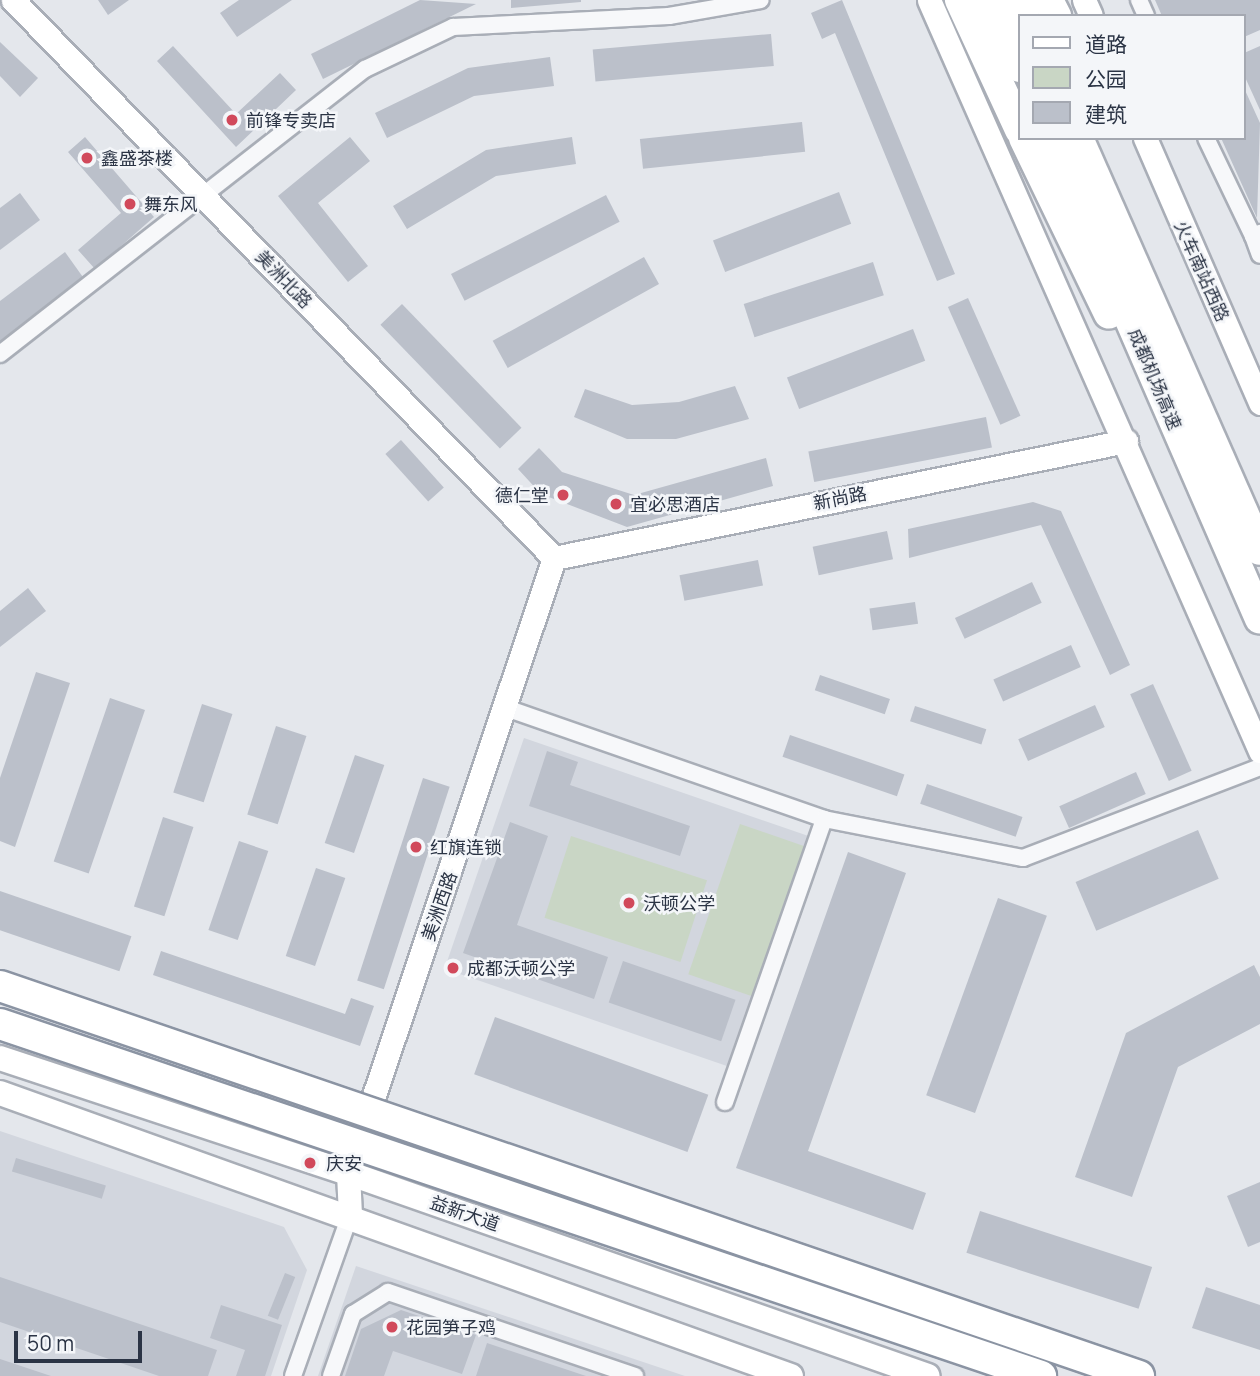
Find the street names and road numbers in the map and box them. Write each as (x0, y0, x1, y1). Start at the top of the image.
street label: 火车南站西路 (1170, 217, 1234, 325)
street label: 美洲北路 (251, 246, 317, 312)
street label: 成都机场高速 (1124, 325, 1186, 433)
street label: 新尚路 (811, 482, 869, 514)
street label: 美洲西路 (417, 868, 461, 944)
street label: 益新大道 (427, 1191, 503, 1235)

